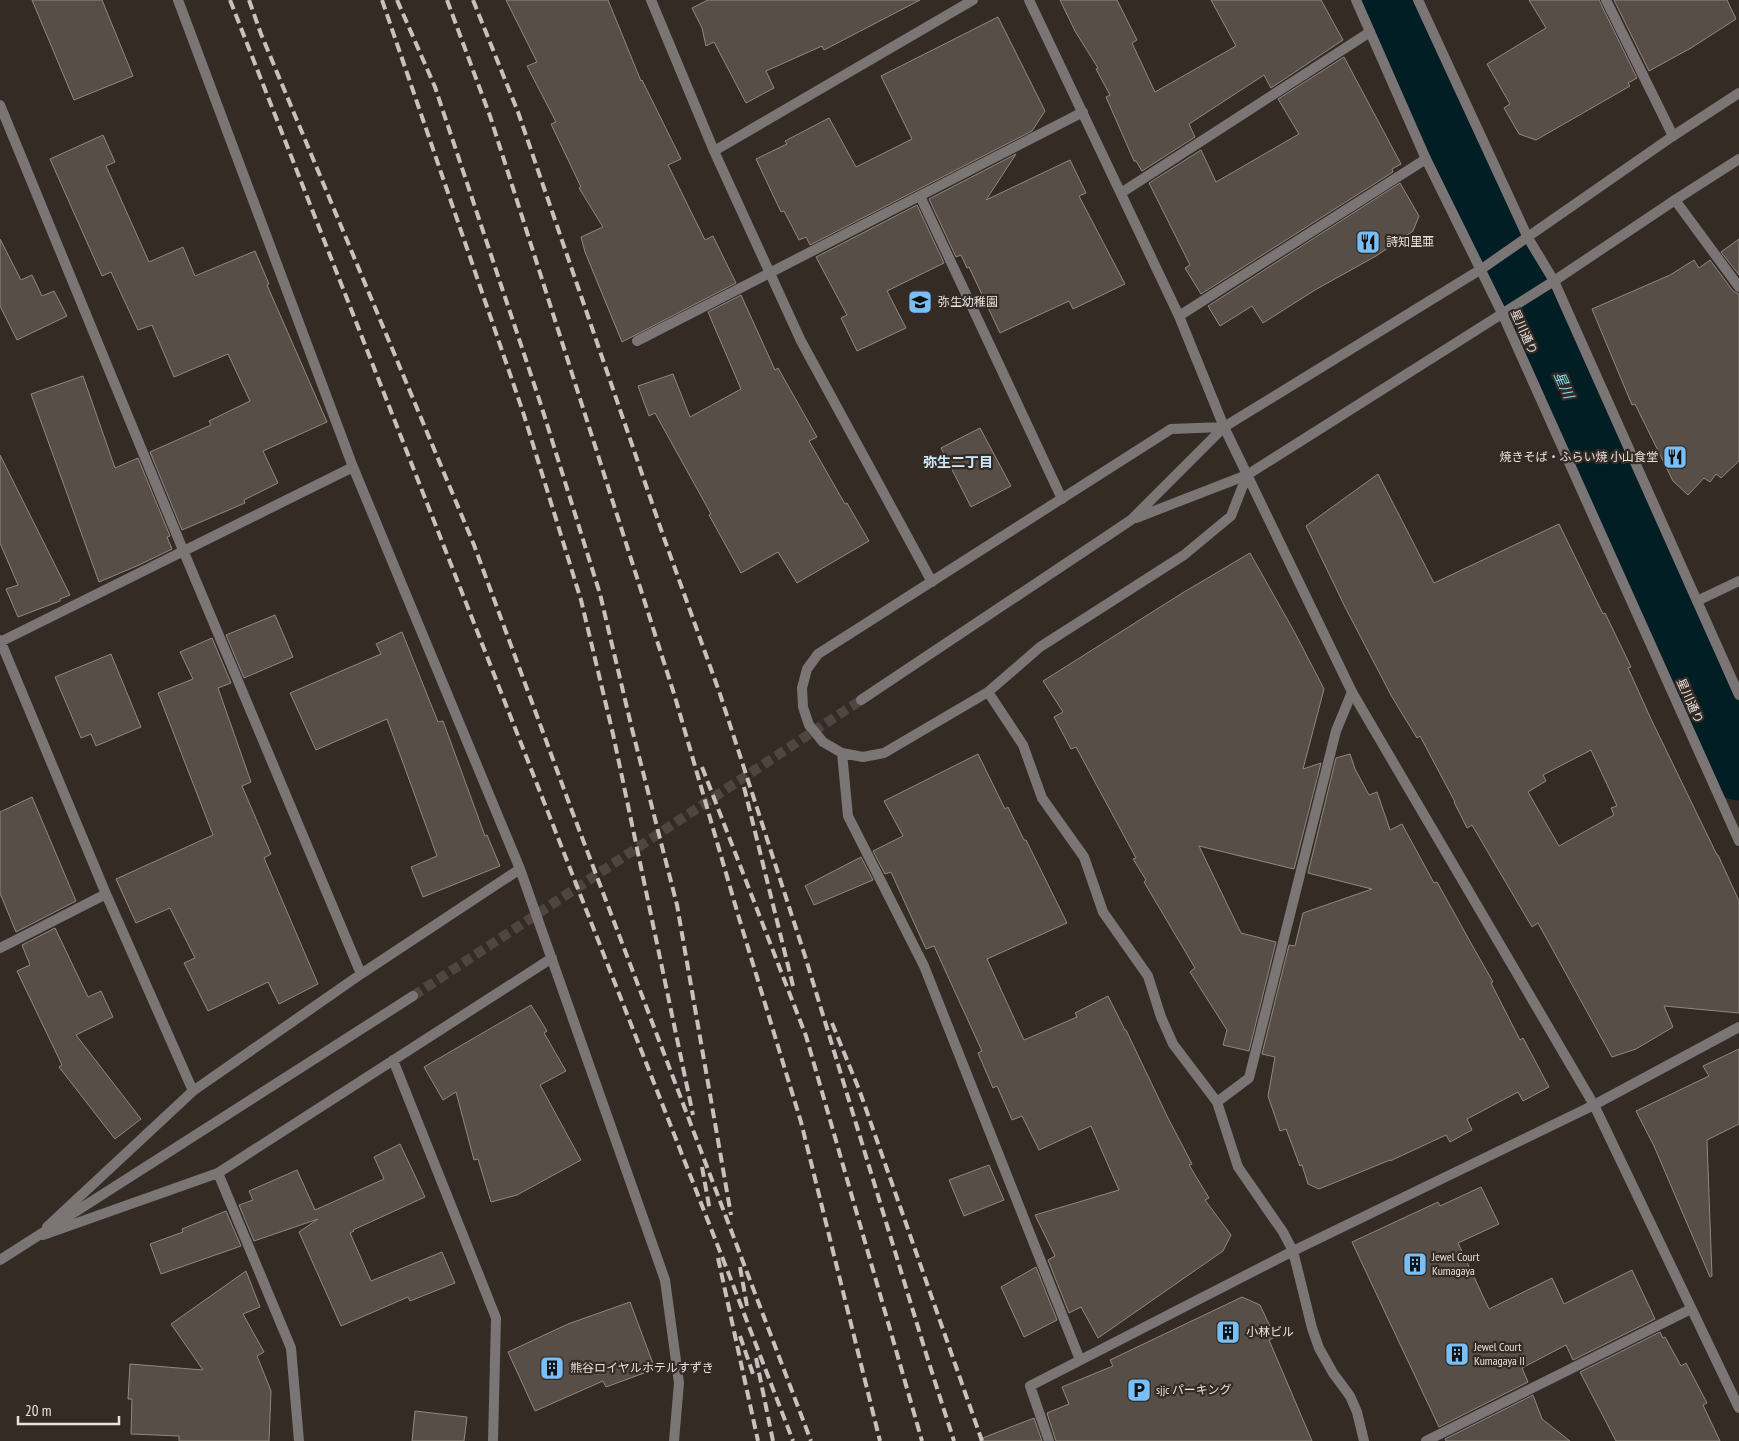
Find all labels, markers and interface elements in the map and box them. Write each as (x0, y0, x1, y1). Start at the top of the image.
restaurant icon: 詩知里亜 (1355, 229, 1381, 255)
place label: 詩知里亜 (1386, 234, 1434, 249)
school or university icon: 弥生幼稚園 (907, 289, 933, 315)
place label: 弥生幼稚園 (938, 294, 998, 309)
street label: 星川通り (1508, 307, 1541, 357)
water label: 星川 (1550, 369, 1579, 403)
restaurant icon: 焼きそば・ふらい焼 小山食堂 (1662, 444, 1688, 470)
place label: 焼きそば・ふらい焼 小山食堂 (1499, 449, 1658, 464)
district label: 弥生二丁目 (923, 453, 993, 471)
street label: 星川通り (1674, 676, 1707, 726)
place label: Jewel Court Kumagaya (1431, 1249, 1480, 1278)
building icon: Jewel Court Kumagaya (1402, 1251, 1428, 1277)
building icon: 小林ビル (1215, 1319, 1241, 1345)
place label: 小林ビル (1246, 1324, 1294, 1339)
place label: Jewel Court Kumagaya II (1473, 1339, 1525, 1368)
building icon: Jewel Court Kumagaya II (1444, 1341, 1470, 1367)
building icon: 熊谷ロイヤルホテルすずき (539, 1355, 565, 1381)
place label: 熊谷ロイヤルホテルすずき (570, 1360, 714, 1375)
parking icon: sjjc パーキング (1126, 1377, 1152, 1403)
place label: sjjc パーキング (1156, 1382, 1231, 1397)
scale bar (18, 1394, 119, 1426)
text: 20 m (25, 1401, 51, 1420)

